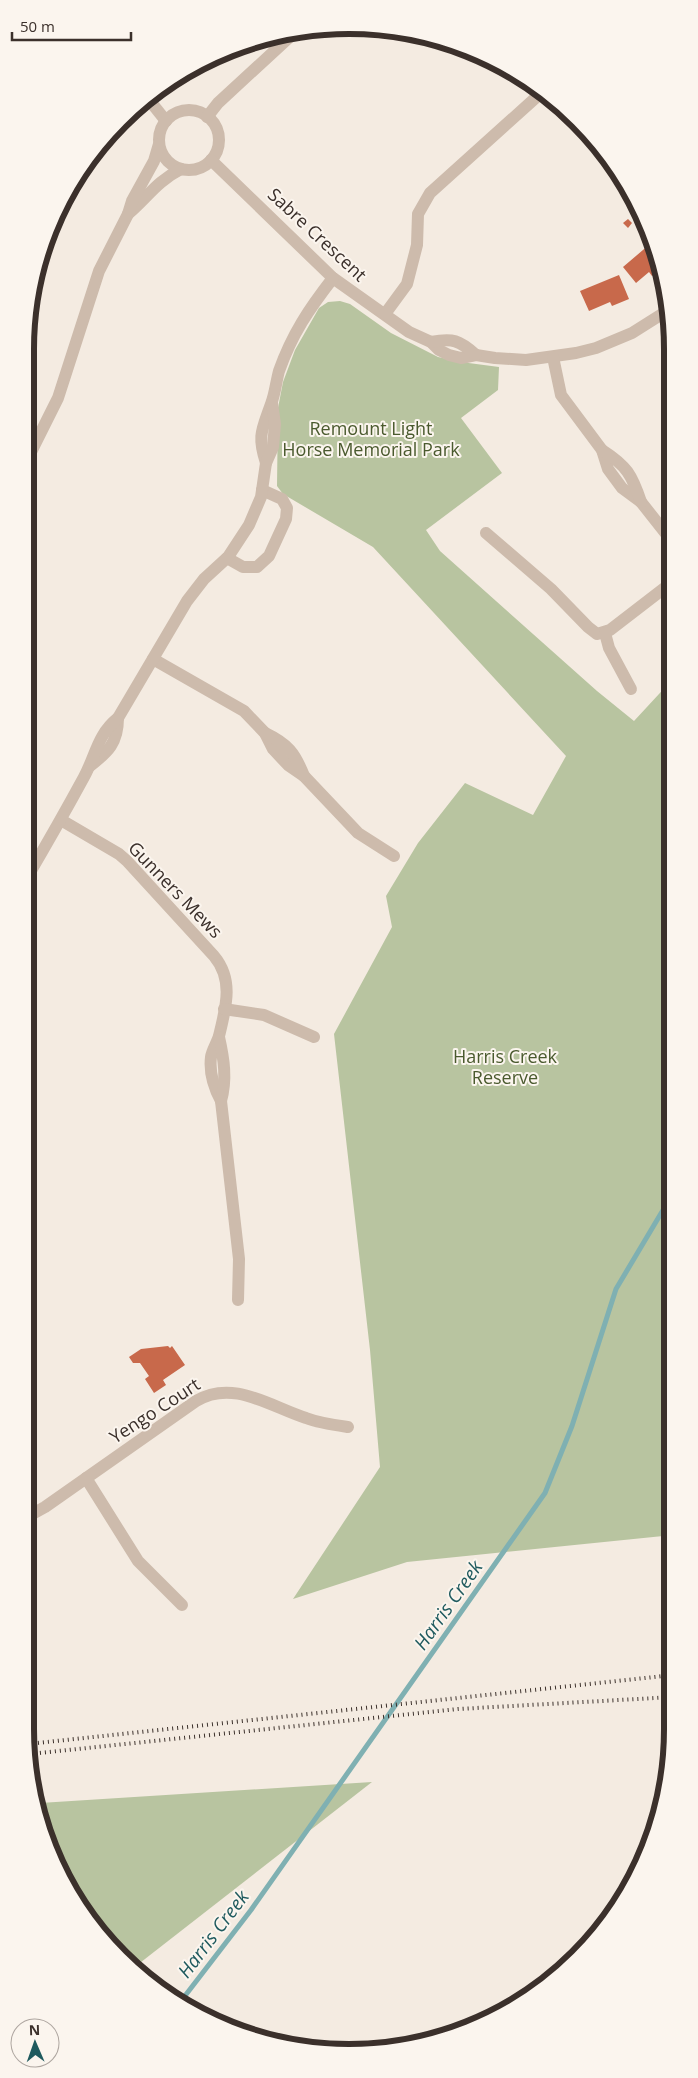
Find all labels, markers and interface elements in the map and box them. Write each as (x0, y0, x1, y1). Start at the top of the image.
scale bar (12, 10, 131, 42)
text: 50 m (20, 16, 55, 36)
street label: Sabre Crescent (263, 182, 372, 286)
park label: Remount Light Horse Memorial Park (282, 416, 460, 461)
street label: Gunners Mews (123, 836, 228, 943)
park label: Harris Creek Reserve (453, 1044, 558, 1089)
street label: Yengo Court (105, 1372, 204, 1448)
water label: Harris Creek (408, 1555, 489, 1655)
water label: Harris Creek (171, 1884, 255, 1983)
north arrow (10, 2018, 60, 2068)
text: N (29, 2020, 41, 2039)

